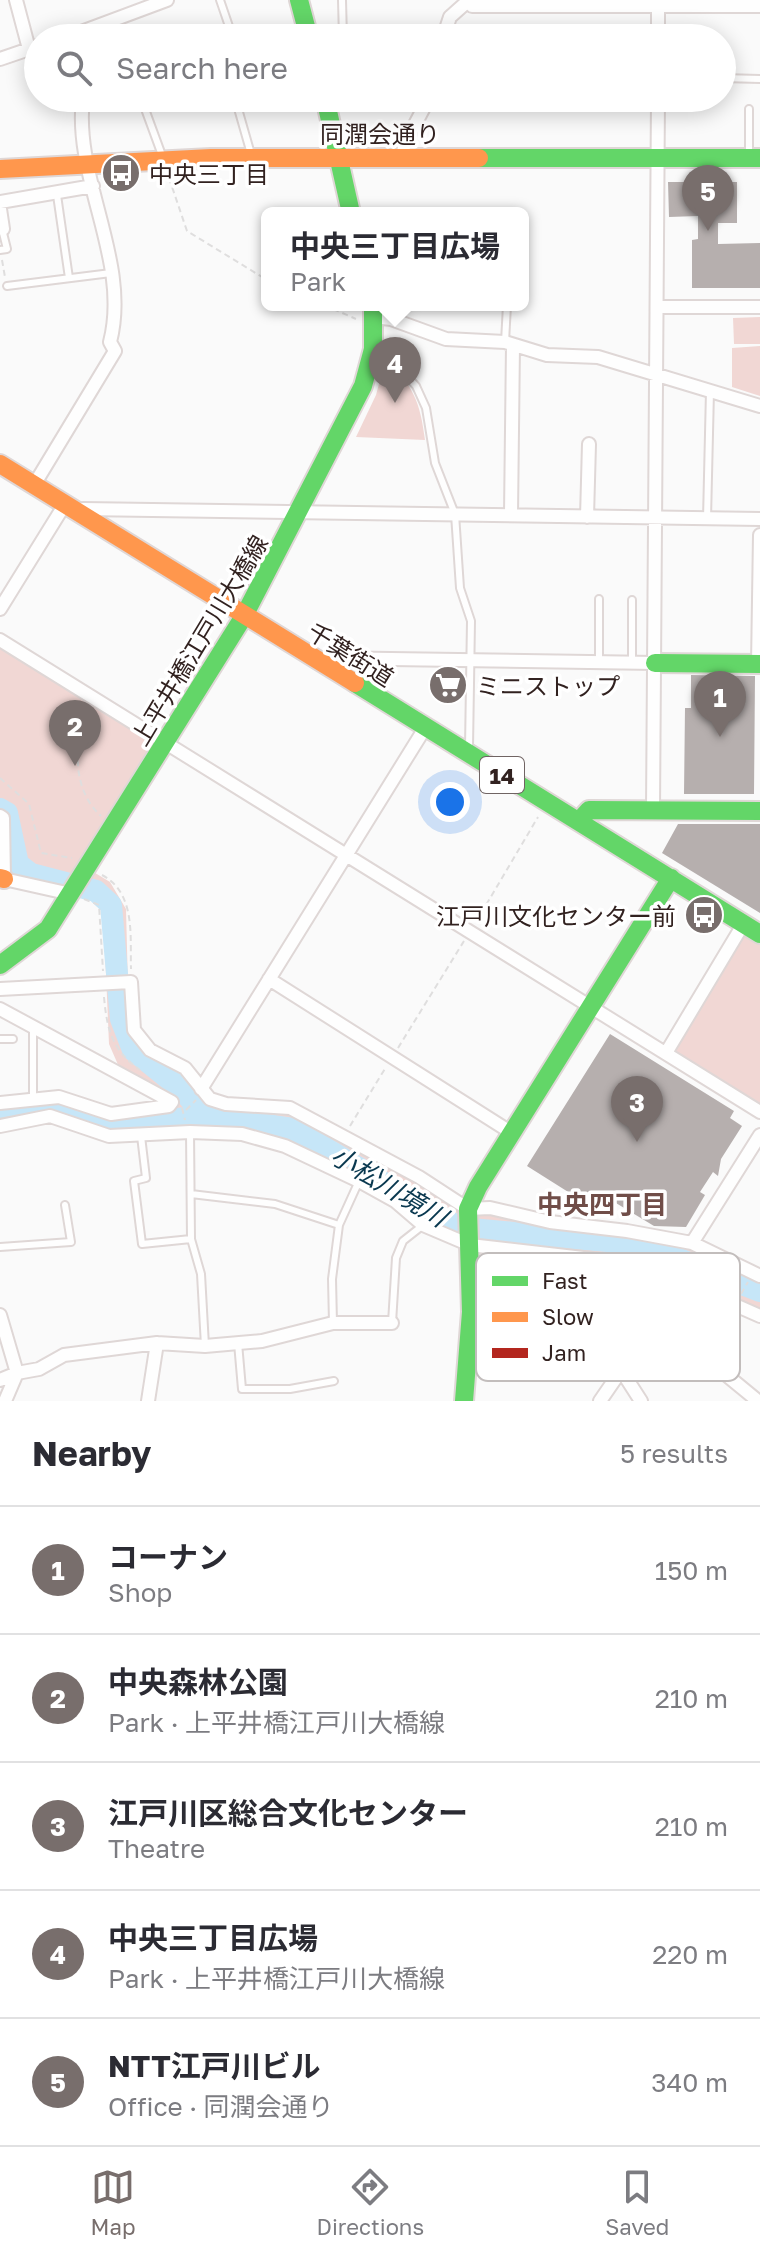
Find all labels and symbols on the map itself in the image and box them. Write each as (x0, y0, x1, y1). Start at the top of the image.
street label: 同潤会通り (320, 119, 440, 148)
bus stop icon: 中央三丁目 (100, 152, 142, 194)
place label: 中央三丁目 (149, 159, 269, 188)
pin: 5 (682, 165, 734, 231)
pin: 4 (369, 337, 421, 403)
street label: 上平井橋江戸川大橋線 (125, 530, 273, 750)
street label: 千葉街道 (303, 616, 399, 692)
supermarket icon: ミニストップ (427, 664, 469, 706)
place label: ミニストップ (476, 671, 620, 700)
pin: 1 (694, 671, 746, 737)
pin: 2 (49, 700, 101, 766)
road number: 14 (480, 757, 524, 793)
your location (430, 782, 470, 822)
bus stop icon: 江戸川文化センター前 (683, 894, 725, 936)
place label: 江戸川文化センター前 (436, 901, 676, 930)
pin: 3 (611, 1076, 663, 1142)
water label: 小松川境川 (325, 1139, 455, 1234)
district label: 中央四丁目 (537, 1189, 667, 1220)
legend (476, 1253, 740, 1381)
text: Fast (542, 1267, 588, 1294)
text: Slow (542, 1303, 594, 1330)
text: Jam (542, 1339, 586, 1366)

